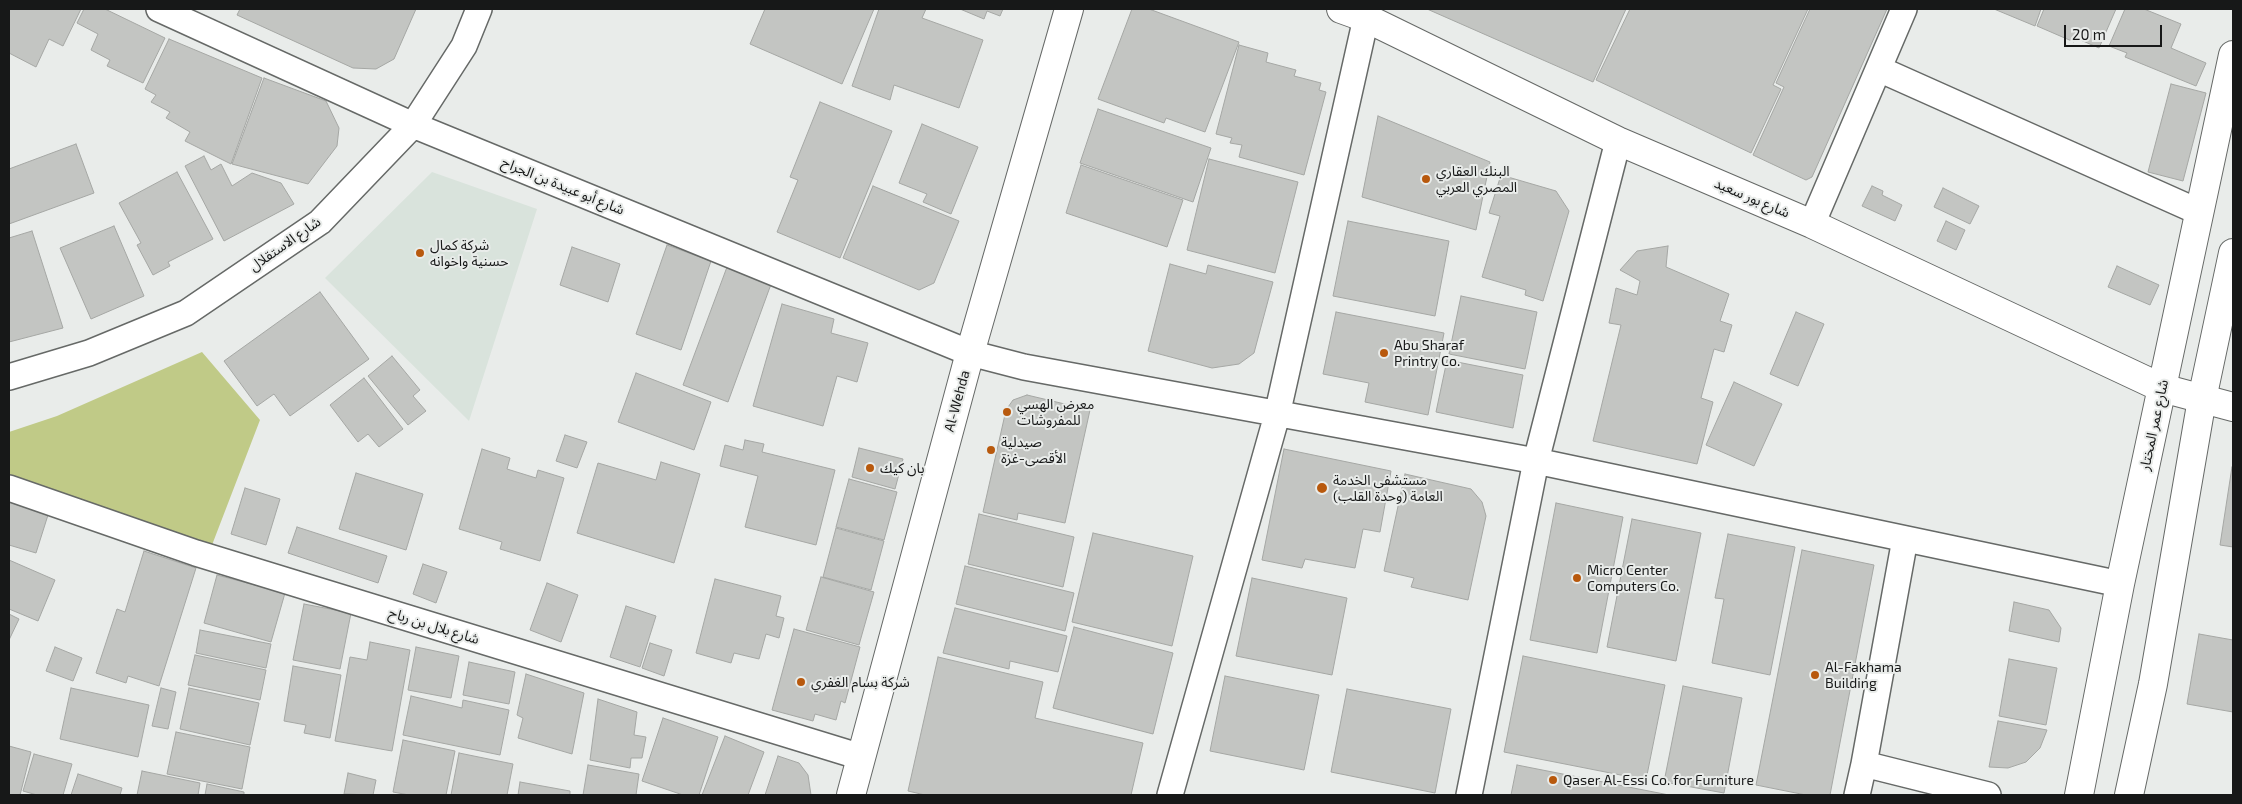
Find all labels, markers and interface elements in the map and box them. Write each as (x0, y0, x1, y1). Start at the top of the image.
scale bar (2067, 15, 2164, 47)
text: 20 m (2072, 25, 2106, 43)
street label: شارع أبو عبيدة بن الجراح (499, 154, 627, 218)
place label: البنك العقاري المصري العربي (1436, 163, 1517, 196)
marker: البنك العقاري المصري العربي (1420, 173, 1432, 185)
street label: شارع بور سعيد (1712, 175, 1792, 221)
street label: شارع الاستقلال (246, 213, 324, 275)
place label: شركة كمال حسنية واخوانه (430, 237, 508, 270)
marker: شركة كمال حسنية واخوانه (414, 247, 426, 259)
place label: Abu Sharaf Printry Co. (1394, 337, 1464, 370)
marker: Abu Sharaf Printry Co. (1378, 347, 1390, 359)
street label: Al-Wehda (941, 368, 973, 434)
street label: شارع عمر المختار (2136, 378, 2172, 472)
place label: معرض الهسي للمفروشات (1017, 396, 1094, 428)
marker: معرض الهسي للمفروشات (1001, 406, 1013, 418)
place label: صيدلية الأقصى-غزة (1001, 434, 1066, 467)
marker: صيدلية الأقصى-غزة (985, 444, 997, 456)
place label: بان كيك (880, 460, 924, 476)
marker: بان كيك (864, 462, 876, 474)
place label: مستشفى الخدمة العامة (وحدة القلب) (1333, 472, 1443, 504)
marker: مستشفى الخدمة العامة (وحدة القلب) (1315, 481, 1329, 495)
place label: Micro Center Computers Co. (1587, 562, 1679, 594)
marker: Micro Center Computers Co. (1571, 572, 1583, 584)
street label: شارع بلال بن رباح (387, 604, 481, 648)
place label: Al-Fakhama Building (1825, 659, 1902, 692)
marker: Al-Fakhama Building (1809, 669, 1821, 681)
place label: شركة بسام الغفري (811, 674, 910, 690)
marker: شركة بسام الغفري (795, 676, 807, 688)
place label: Qaser Al-Essi Co. for Furniture (1563, 772, 1754, 788)
marker: Qaser Al-Essi Co. for Furniture (1547, 774, 1559, 786)

